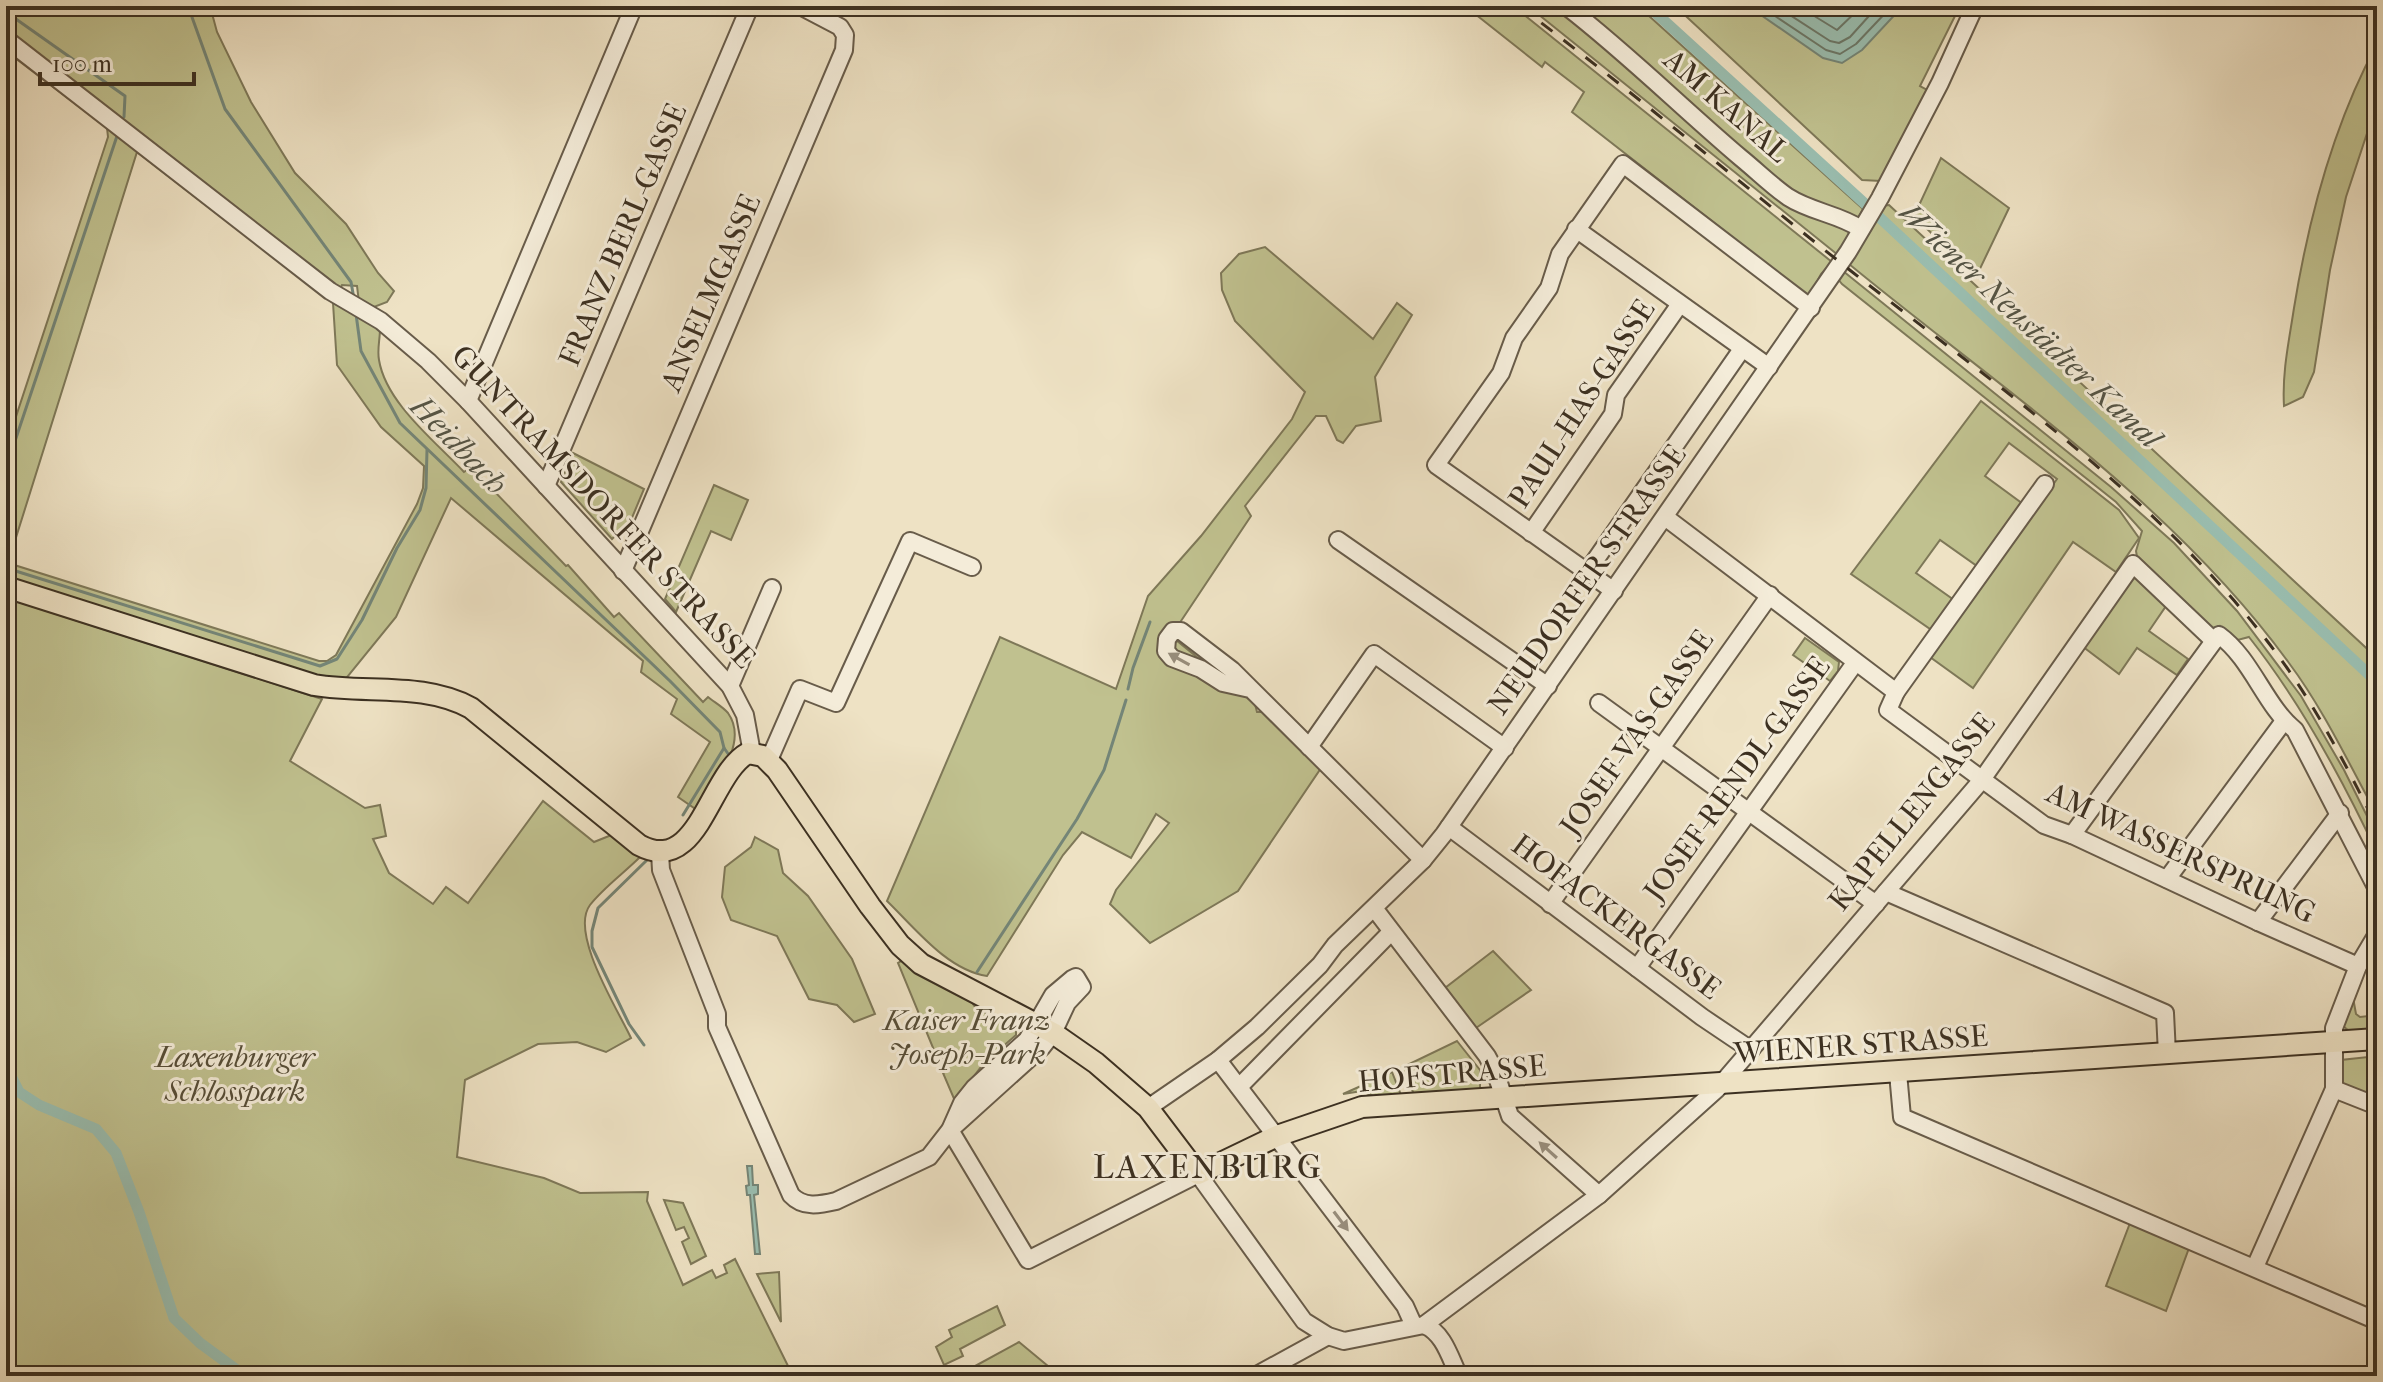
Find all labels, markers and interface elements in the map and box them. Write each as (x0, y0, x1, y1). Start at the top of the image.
scale bar (40, 36, 194, 86)
street label: AM KANAL (1656, 42, 1796, 170)
text: 100 m (52, 50, 112, 78)
street label: FRANZ BERL-GASSE (552, 98, 694, 372)
street label: ANSELMGASSE (653, 189, 768, 398)
water label: Wiener Neustädter Kanal (1892, 194, 2171, 458)
street label: PAUL-HAS-GASSE (1502, 293, 1662, 515)
street label: GUNTRAMSDORFER STRASSE (444, 338, 762, 676)
water label: Heidbach (402, 387, 515, 502)
street label: NEUDORFER STRASSE (1481, 438, 1693, 722)
street label: JOSEF-VAS-GASSE (1552, 623, 1721, 844)
street label: JOSEF-RENDL-GASSE (1635, 650, 1837, 910)
one-way arrow (1168, 652, 1190, 666)
street label: KAPELLENGASSE (1822, 706, 2002, 918)
street label: AM WASSERSPRUNG (2040, 775, 2321, 931)
street label: HOFACKERGASSE (1505, 827, 1727, 1007)
park label: Kaiser Franz Joseph-Park (881, 1003, 1051, 1072)
street label: WIENER STRASSE (1732, 1019, 1989, 1071)
park label: Laxenburger Schlosspark (153, 1040, 317, 1109)
street label: HOFSTRASSE (1356, 1048, 1548, 1100)
one-way arrow (1539, 1141, 1558, 1159)
district label: LAXENBURG (1093, 1147, 1323, 1187)
one-way arrow (1332, 1211, 1348, 1231)

